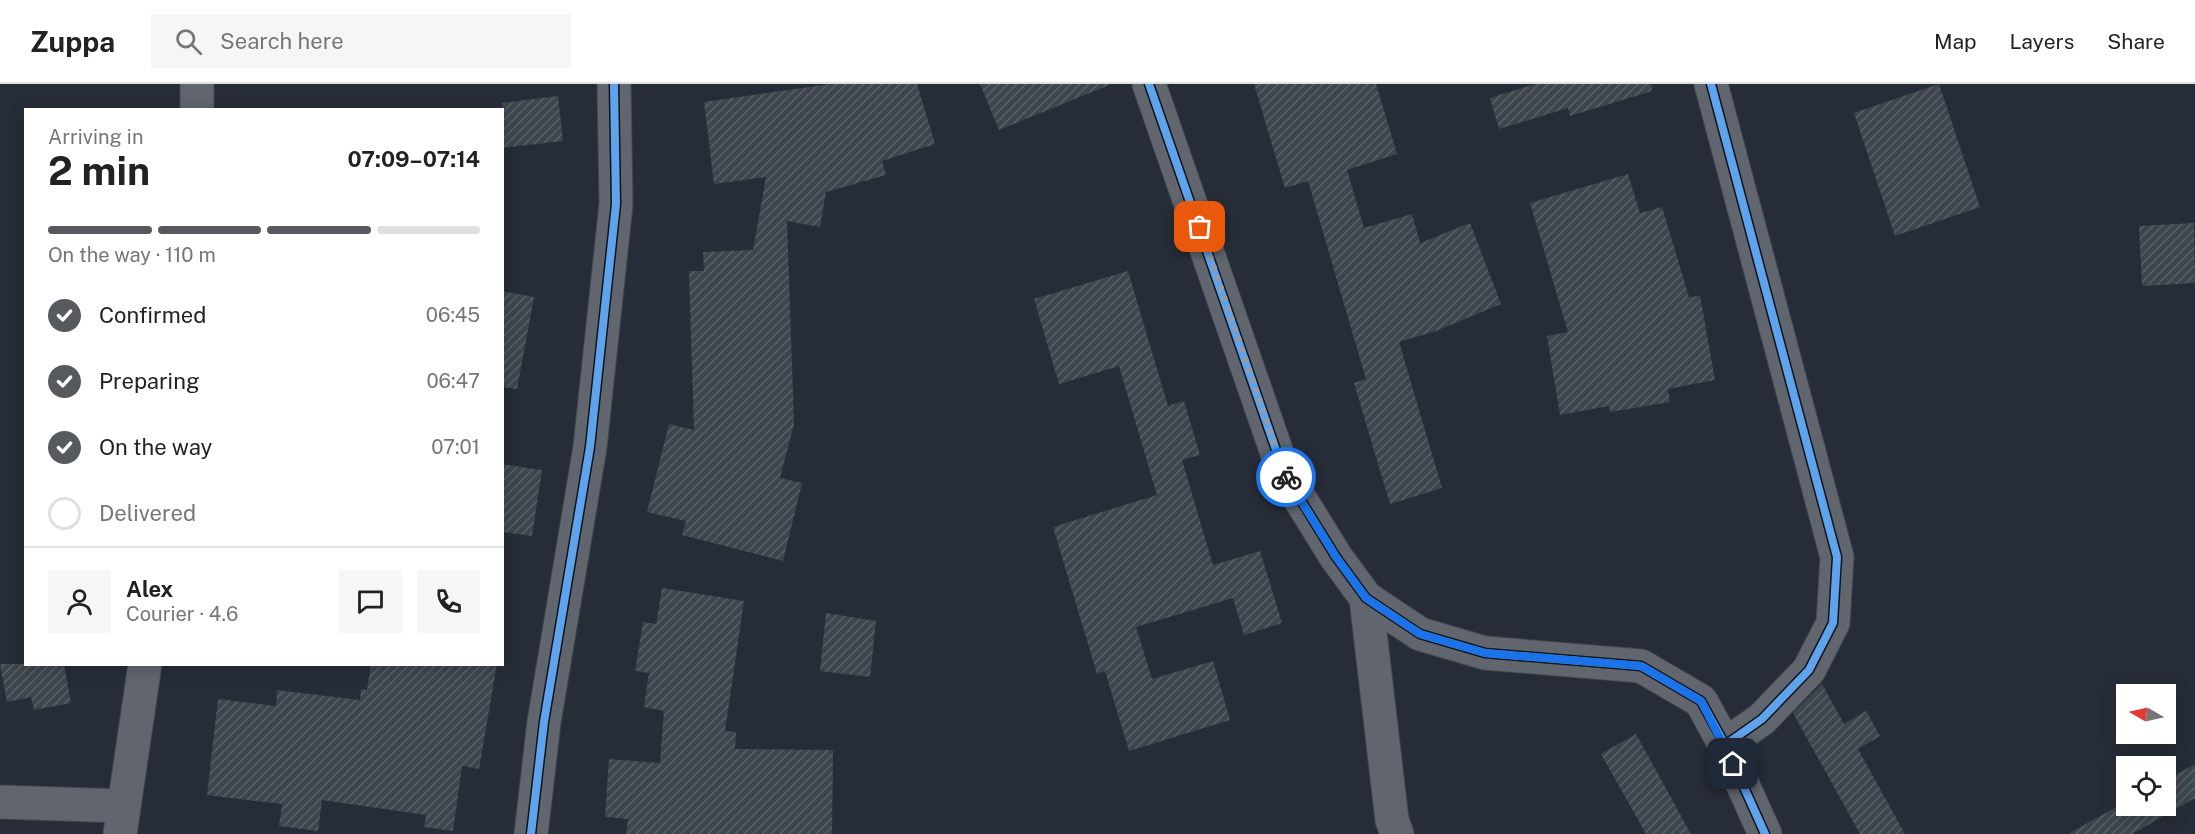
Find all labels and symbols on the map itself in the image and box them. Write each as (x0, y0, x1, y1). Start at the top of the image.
pin (1174, 201, 1225, 252)
courier (1256, 447, 1316, 507)
north arrow (2116, 684, 2176, 744)
pin (1707, 738, 1758, 789)

